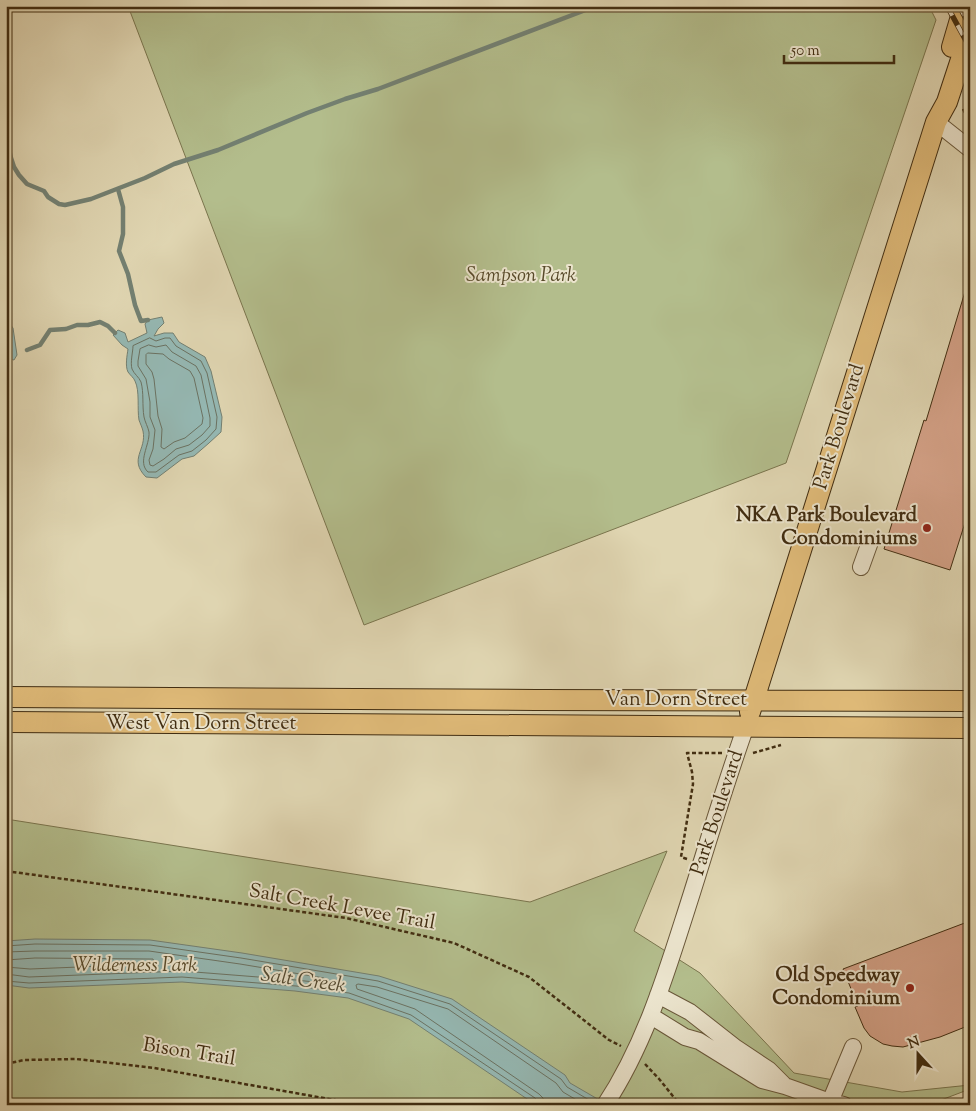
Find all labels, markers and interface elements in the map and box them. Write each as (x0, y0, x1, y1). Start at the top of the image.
scale bar (784, 32, 894, 64)
text: 50 m (790, 41, 820, 62)
park label: Sampson Park (466, 262, 576, 291)
street label: Park Boulevard (807, 361, 873, 493)
place label: NKA Park Boulevard Condominiums (736, 502, 918, 554)
marker: NKA Park Boulevard Condominiums (921, 522, 933, 534)
street label: Van Dorn Street (605, 686, 747, 715)
street label: West Van Dorn Street (106, 710, 297, 739)
street label: Park Boulevard (684, 747, 752, 879)
street label: Salt Creek Levee Trail (247, 877, 438, 939)
park label: Wilderness Park (73, 952, 197, 981)
water label: Salt Creek (258, 960, 348, 1002)
place label: Old Speedway Condominium (772, 962, 900, 1014)
marker: Old Speedway Condominium (904, 982, 916, 994)
north arrow (894, 1028, 944, 1078)
street label: Bison Trail (141, 1031, 238, 1075)
text: N (905, 1032, 923, 1055)

